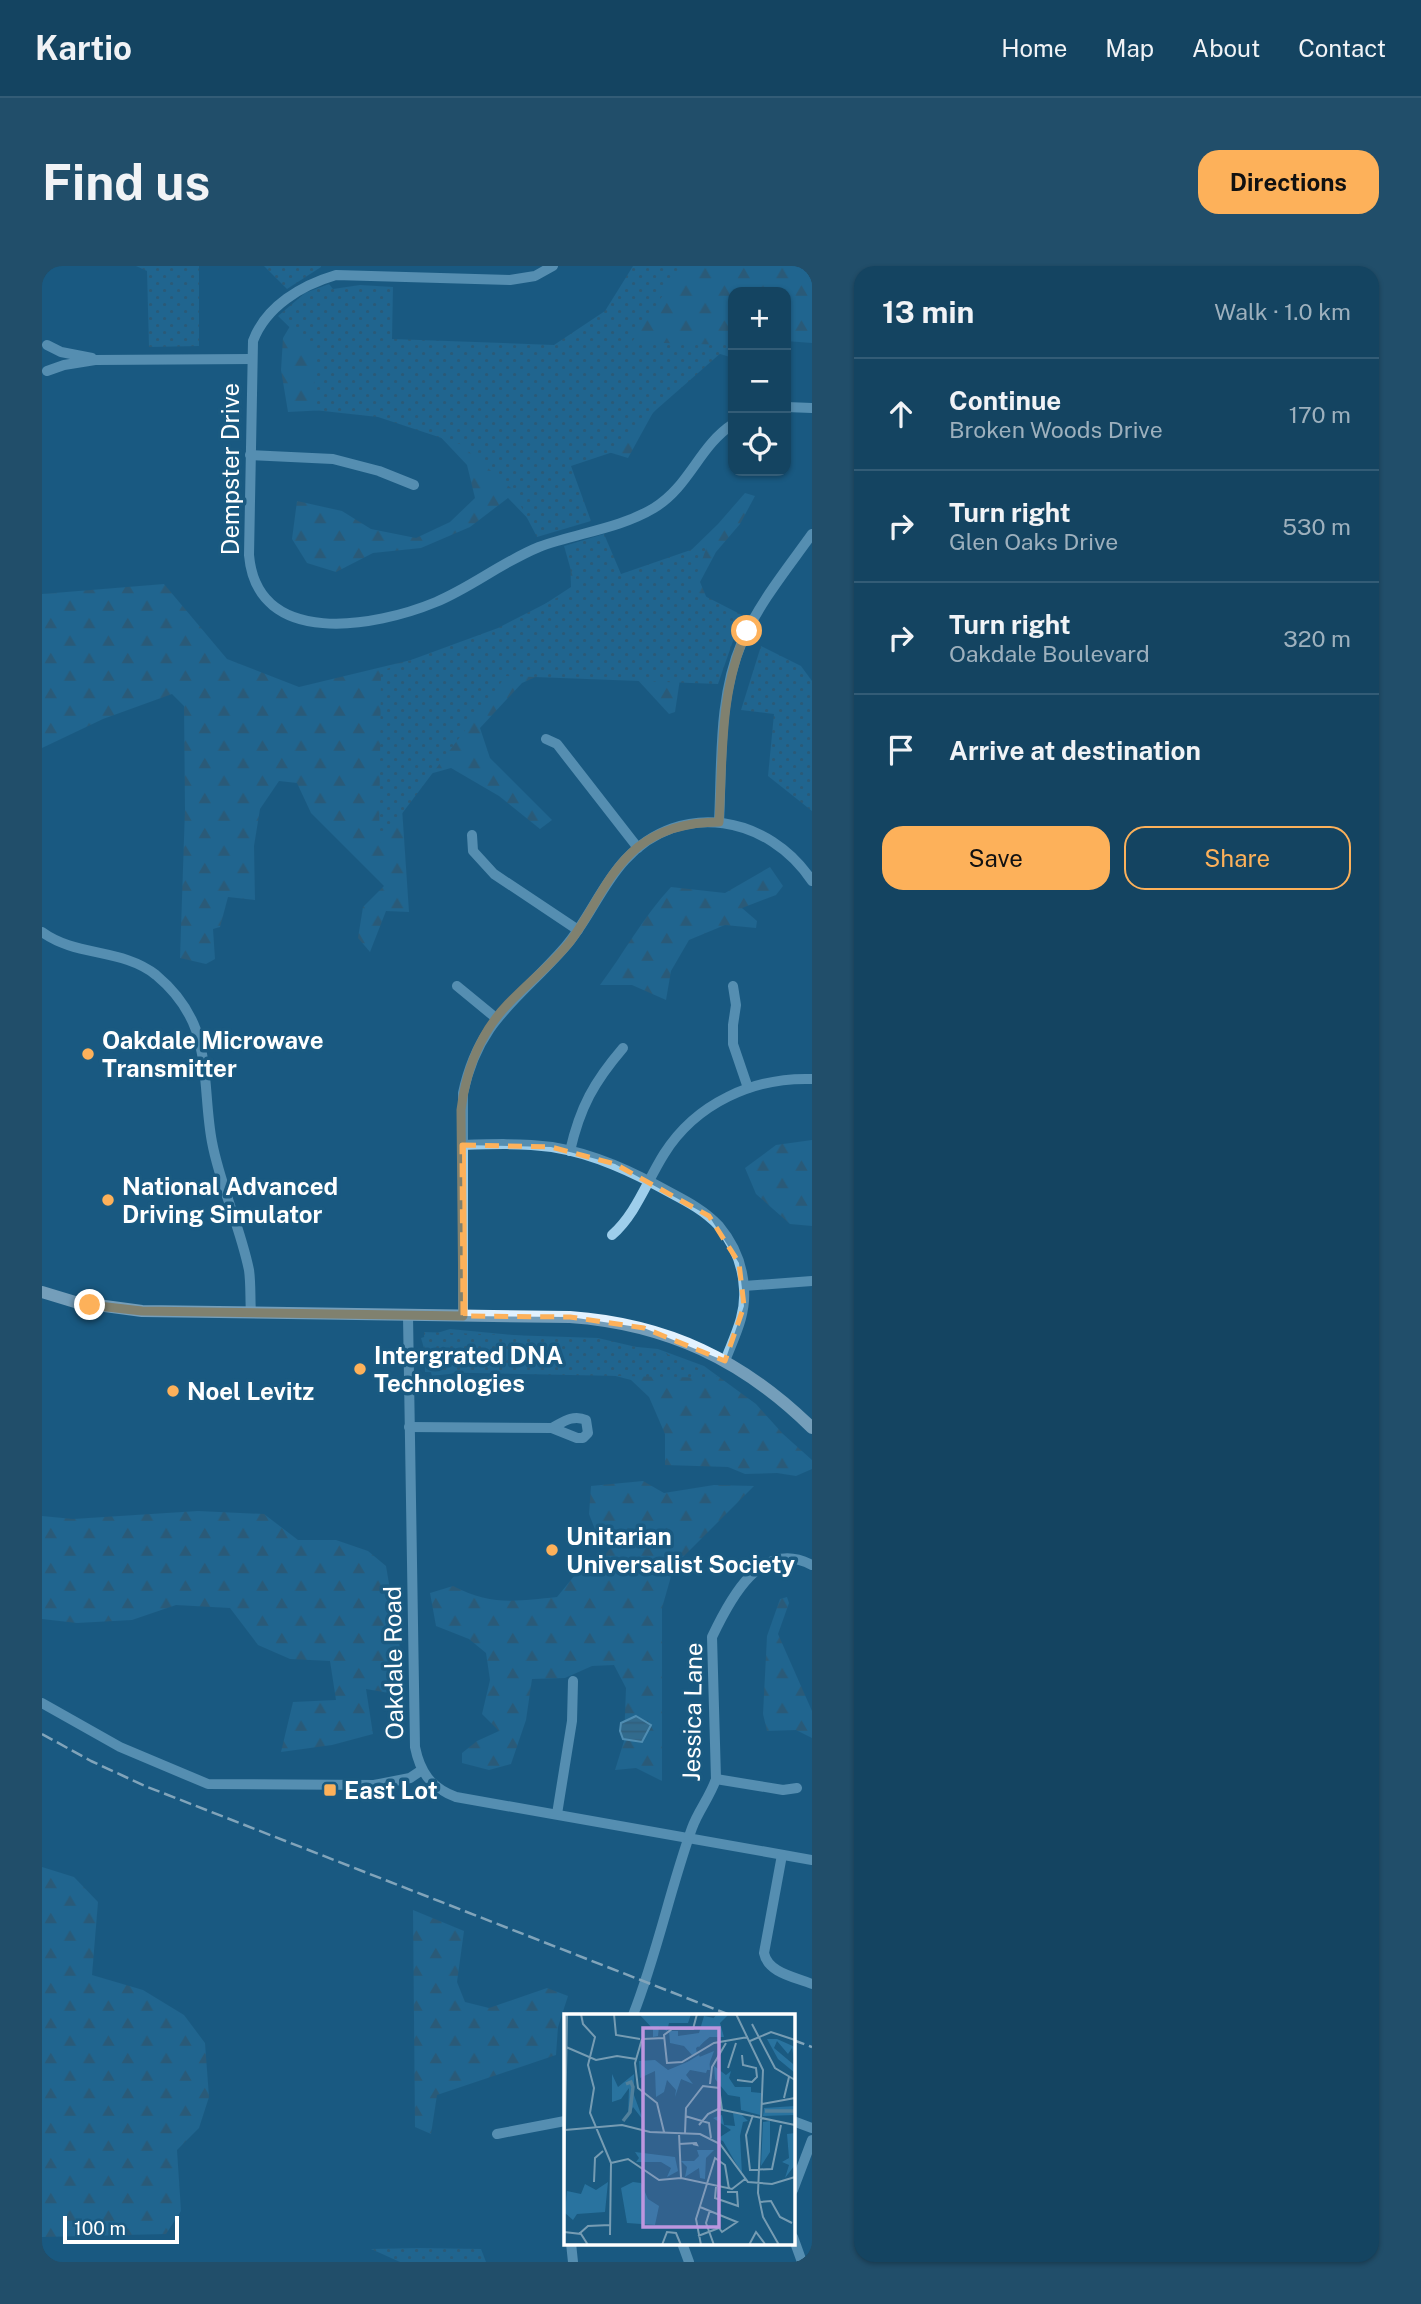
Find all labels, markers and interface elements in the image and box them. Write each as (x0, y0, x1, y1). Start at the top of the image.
text: Kartio (35, 29, 132, 67)
text: Home (1001, 34, 1067, 62)
text: Map (1105, 34, 1154, 62)
text: About (1192, 34, 1260, 62)
text: Contact (1298, 34, 1386, 62)
button: Directions (1198, 150, 1379, 214)
text: Find us (42, 153, 210, 211)
map controls (728, 287, 791, 476)
button: + (728, 287, 791, 350)
text: 13 min (882, 294, 974, 330)
text: Walk · 1.0 km (1214, 298, 1351, 325)
button: − (728, 350, 791, 413)
street label: Dempster Drive (216, 383, 244, 555)
text: Continue (949, 385, 1061, 416)
icon: ahead (882, 395, 920, 433)
text: 170 m (1289, 401, 1351, 428)
button: locate (728, 413, 791, 476)
text: Broken Woods Drive (949, 416, 1163, 443)
text: Turn right (949, 497, 1071, 528)
icon: right (882, 507, 920, 545)
text: 530 m (1282, 513, 1351, 540)
text: Glen Oaks Drive (949, 528, 1118, 555)
text: Turn right (949, 609, 1071, 640)
route start (731, 615, 762, 646)
icon: right (882, 619, 920, 657)
text: 320 m (1283, 625, 1351, 652)
text: Oakdale Boulevard (949, 640, 1150, 667)
icon: arrive (882, 731, 920, 769)
text: Arrive at destination (949, 735, 1201, 766)
button: Save (882, 826, 1110, 890)
button: Share (1124, 826, 1351, 890)
place label: Oakdale Microwave Transmitter (102, 1026, 324, 1082)
marker: Oakdale Microwave Transmitter (80, 1046, 96, 1062)
place label: National Advanced Driving Simulator (122, 1172, 338, 1228)
marker: National Advanced Driving Simulator (100, 1192, 116, 1208)
route end (74, 1289, 105, 1320)
place label: Intergrated DNA Technologies (374, 1341, 563, 1397)
marker: Intergrated DNA Technologies (352, 1361, 368, 1377)
place label: Noel Levitz (187, 1377, 314, 1405)
marker: Noel Levitz (165, 1383, 181, 1399)
place label: Unitarian Universalist Society (566, 1522, 796, 1578)
marker: Unitarian Universalist Society (544, 1542, 560, 1558)
street label: Oakdale Road (378, 1586, 408, 1740)
street label: Jessica Lane (677, 1642, 707, 1782)
place label: East Lot (344, 1776, 438, 1804)
marker: East Lot (322, 1782, 338, 1798)
inset map (564, 2014, 794, 2245)
scale bar (63, 2213, 178, 2245)
text: 100 m (74, 2217, 126, 2239)

